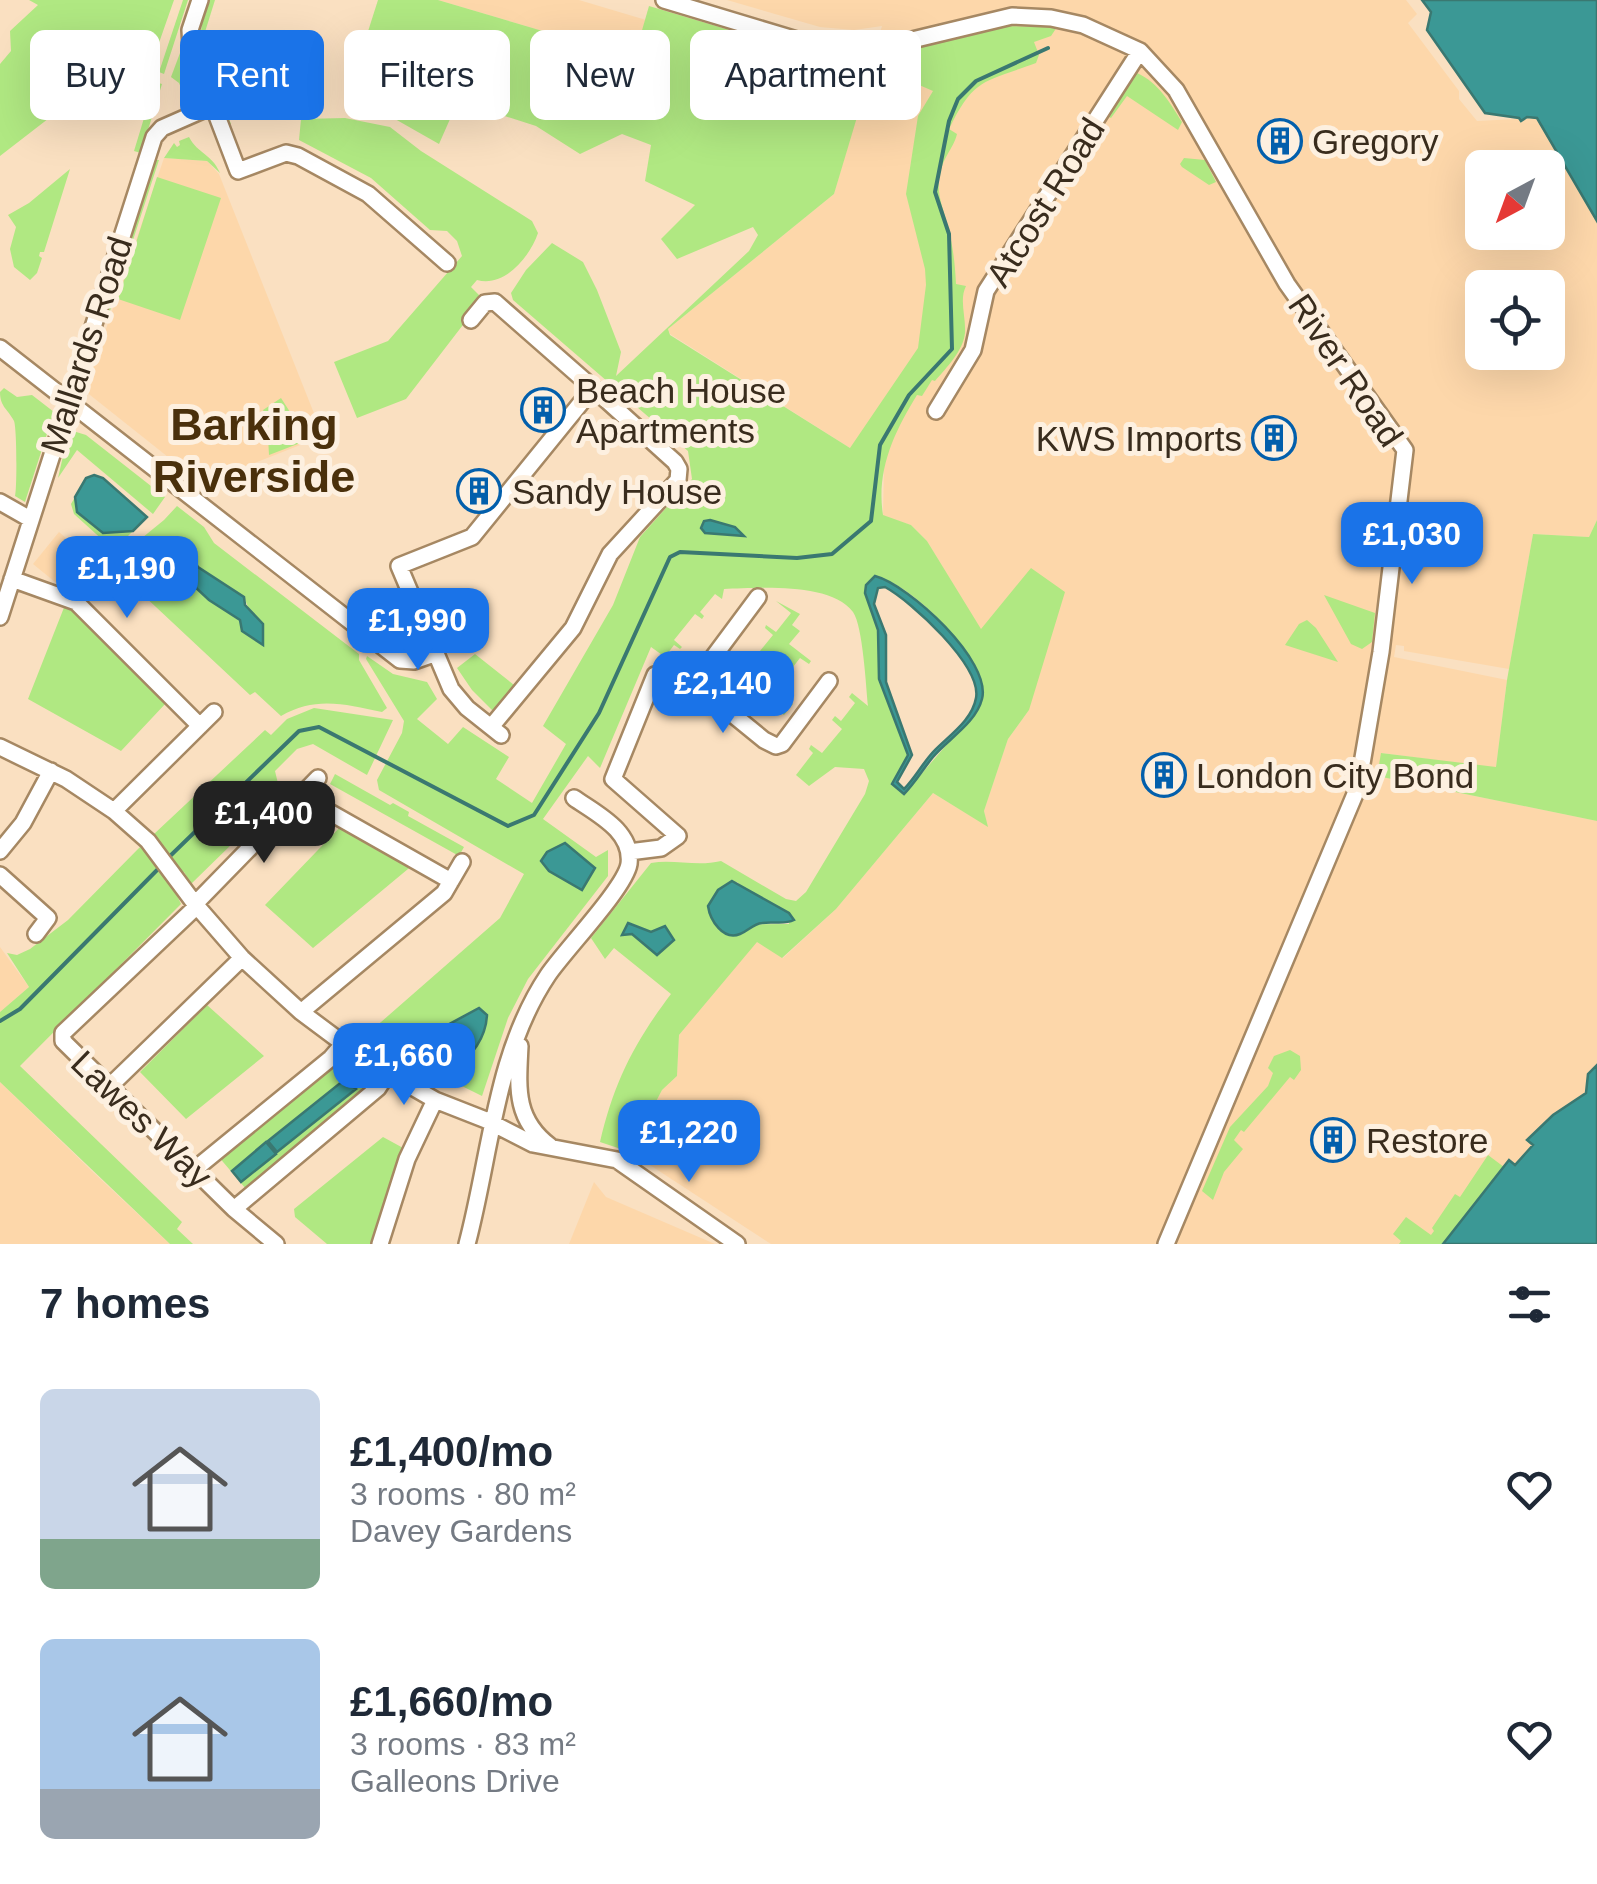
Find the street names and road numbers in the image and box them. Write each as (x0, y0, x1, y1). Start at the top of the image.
street label: Atcost Road (978, 111, 1112, 293)
street label: Mallards Road (33, 232, 139, 458)
street label: River Road (1281, 287, 1411, 453)
street label: Lawes Way (64, 1043, 220, 1196)

